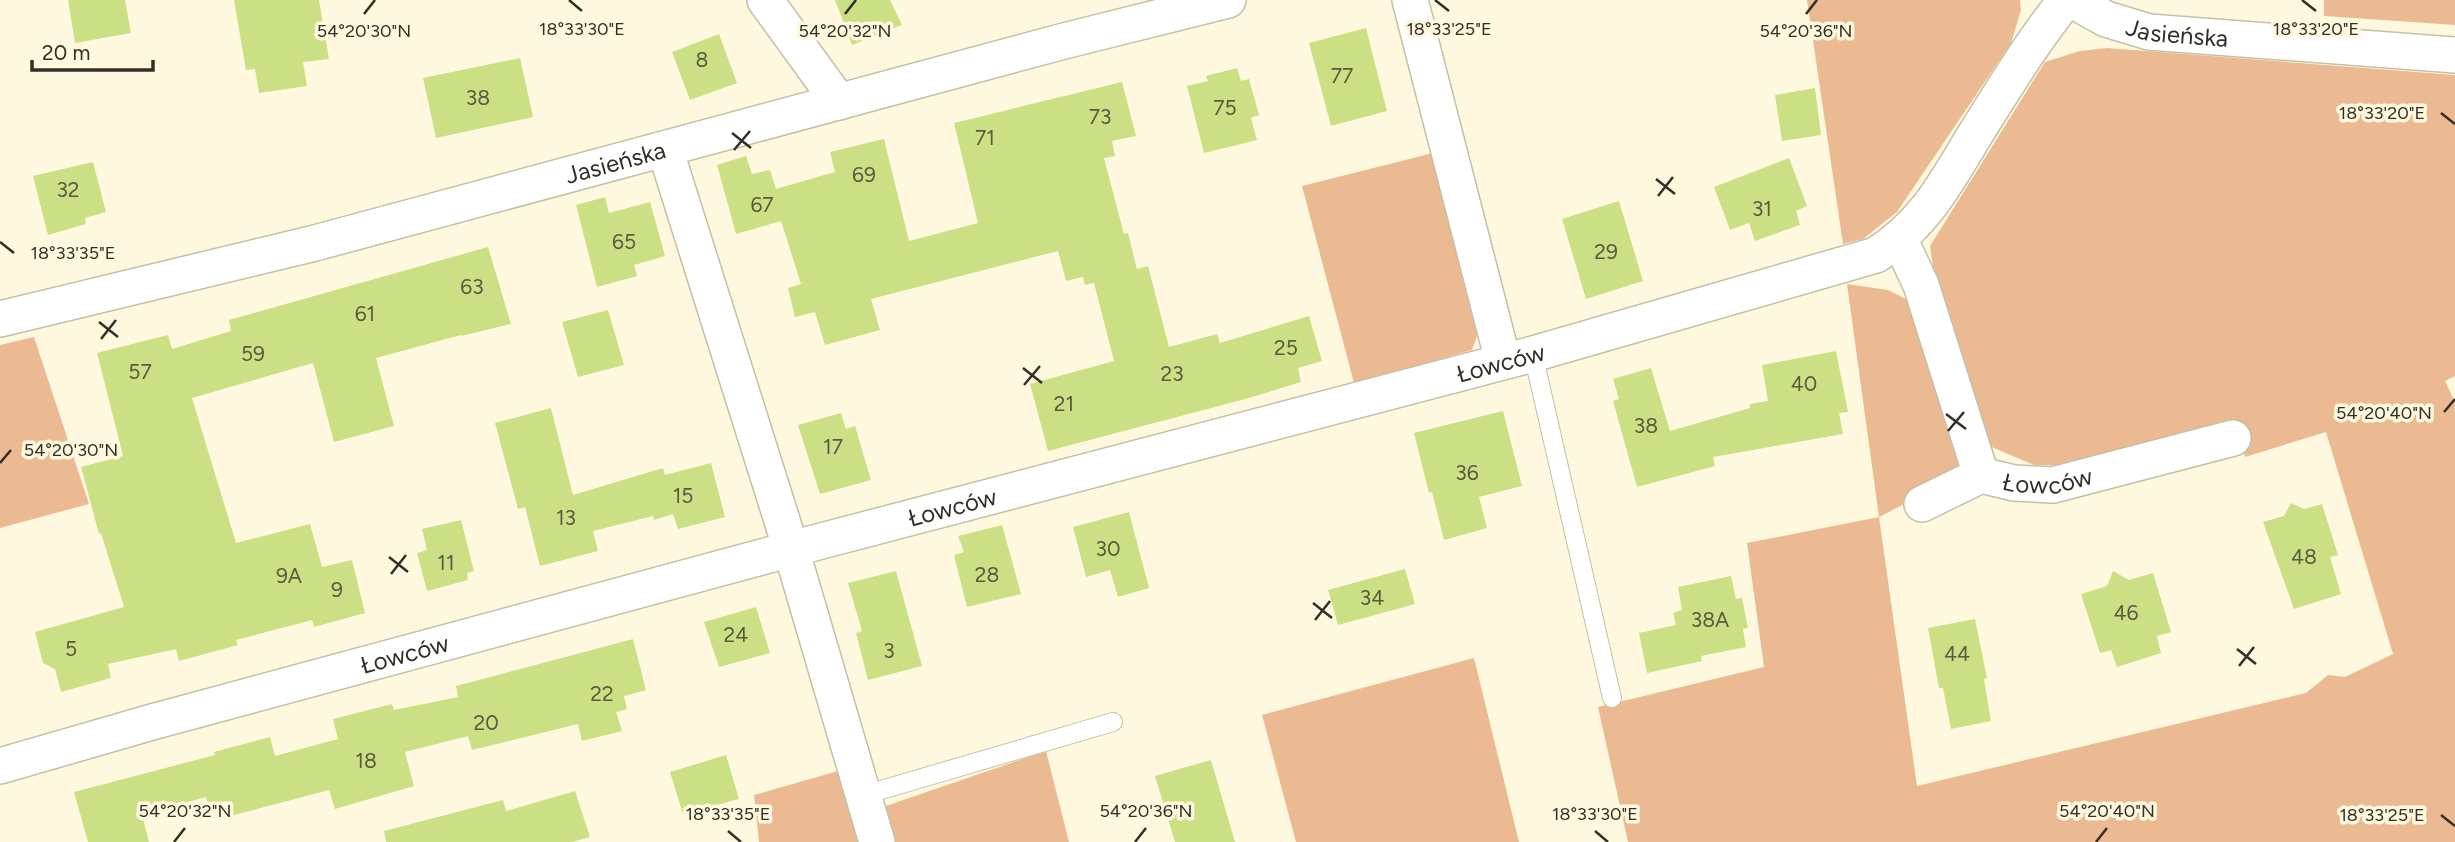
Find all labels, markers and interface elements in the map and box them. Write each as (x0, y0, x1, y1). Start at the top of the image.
street label: Jasieńska (2123, 11, 2229, 52)
text: 18°33'30"E (539, 18, 625, 40)
text: 18°33'25"E (1406, 18, 1492, 40)
text: 18°33'20"E (2273, 18, 2359, 40)
text: 54°20'30"N (317, 20, 411, 42)
text: 54°20'32"N (799, 20, 891, 42)
text: 54°20'36"N (1759, 20, 1853, 42)
scale bar (32, 28, 152, 72)
text: 20 m (42, 40, 90, 65)
house number: 8 (696, 47, 708, 72)
house number: 77 (1331, 63, 1353, 88)
house number: 38 (466, 85, 490, 110)
house number: 75 (1213, 95, 1237, 120)
text: 18°33'20"E (2339, 102, 2425, 124)
house number: 73 (1089, 104, 1111, 129)
house number: 71 (975, 125, 995, 150)
street label: Jasieńska (562, 135, 669, 189)
house number: 69 (852, 162, 876, 187)
house number: 32 (56, 177, 80, 202)
house number: 67 (750, 192, 774, 217)
house number: 31 (1752, 196, 1772, 221)
house number: 65 (612, 229, 636, 254)
house number: 29 (1594, 239, 1618, 264)
text: 18°33'35"E (31, 242, 115, 264)
house number: 63 (460, 274, 484, 299)
house number: 61 (355, 301, 375, 326)
house number: 25 (1274, 335, 1298, 360)
street label: Łowców (1453, 337, 1548, 388)
house number: 59 (241, 341, 265, 366)
house number: 57 (128, 359, 152, 384)
house number: 23 (1160, 361, 1184, 386)
house number: 40 (1791, 371, 1817, 396)
house number: 21 (1054, 391, 1074, 416)
text: 54°20'40"N (2336, 402, 2432, 424)
house number: 38 (1634, 413, 1658, 438)
house number: 17 (823, 434, 843, 459)
text: 54°20'30"N (24, 439, 118, 461)
house number: 36 (1455, 460, 1479, 485)
street label: Łowców (2000, 461, 2096, 500)
street label: Łowców (905, 481, 1000, 532)
house number: 15 (673, 483, 693, 508)
house number: 13 (556, 505, 576, 530)
house number: 30 (1096, 536, 1120, 561)
house number: 48 (2291, 544, 2317, 569)
house number: 11 (437, 550, 455, 575)
house number: 28 (975, 562, 999, 587)
house number: 9A (276, 563, 302, 588)
house number: 9 (331, 577, 343, 602)
house number: 34 (1360, 585, 1384, 610)
house number: 46 (2114, 600, 2139, 625)
house number: 38A (1691, 607, 1729, 632)
house number: 24 (724, 622, 748, 647)
street label: Łowców (357, 628, 452, 679)
house number: 5 (65, 636, 77, 661)
house number: 3 (883, 638, 895, 663)
house number: 44 (1944, 641, 1970, 666)
house number: 22 (590, 681, 614, 706)
house number: 20 (473, 710, 499, 735)
house number: 18 (355, 748, 377, 773)
text: 54°20'32"N (139, 800, 231, 822)
text: 54°20'36"N (1099, 800, 1193, 822)
text: 54°20'40"N (2059, 800, 2155, 822)
text: 18°33'35"E (686, 803, 770, 825)
text: 18°33'30"E (1552, 803, 1638, 825)
text: 18°33'25"E (2339, 804, 2425, 826)

